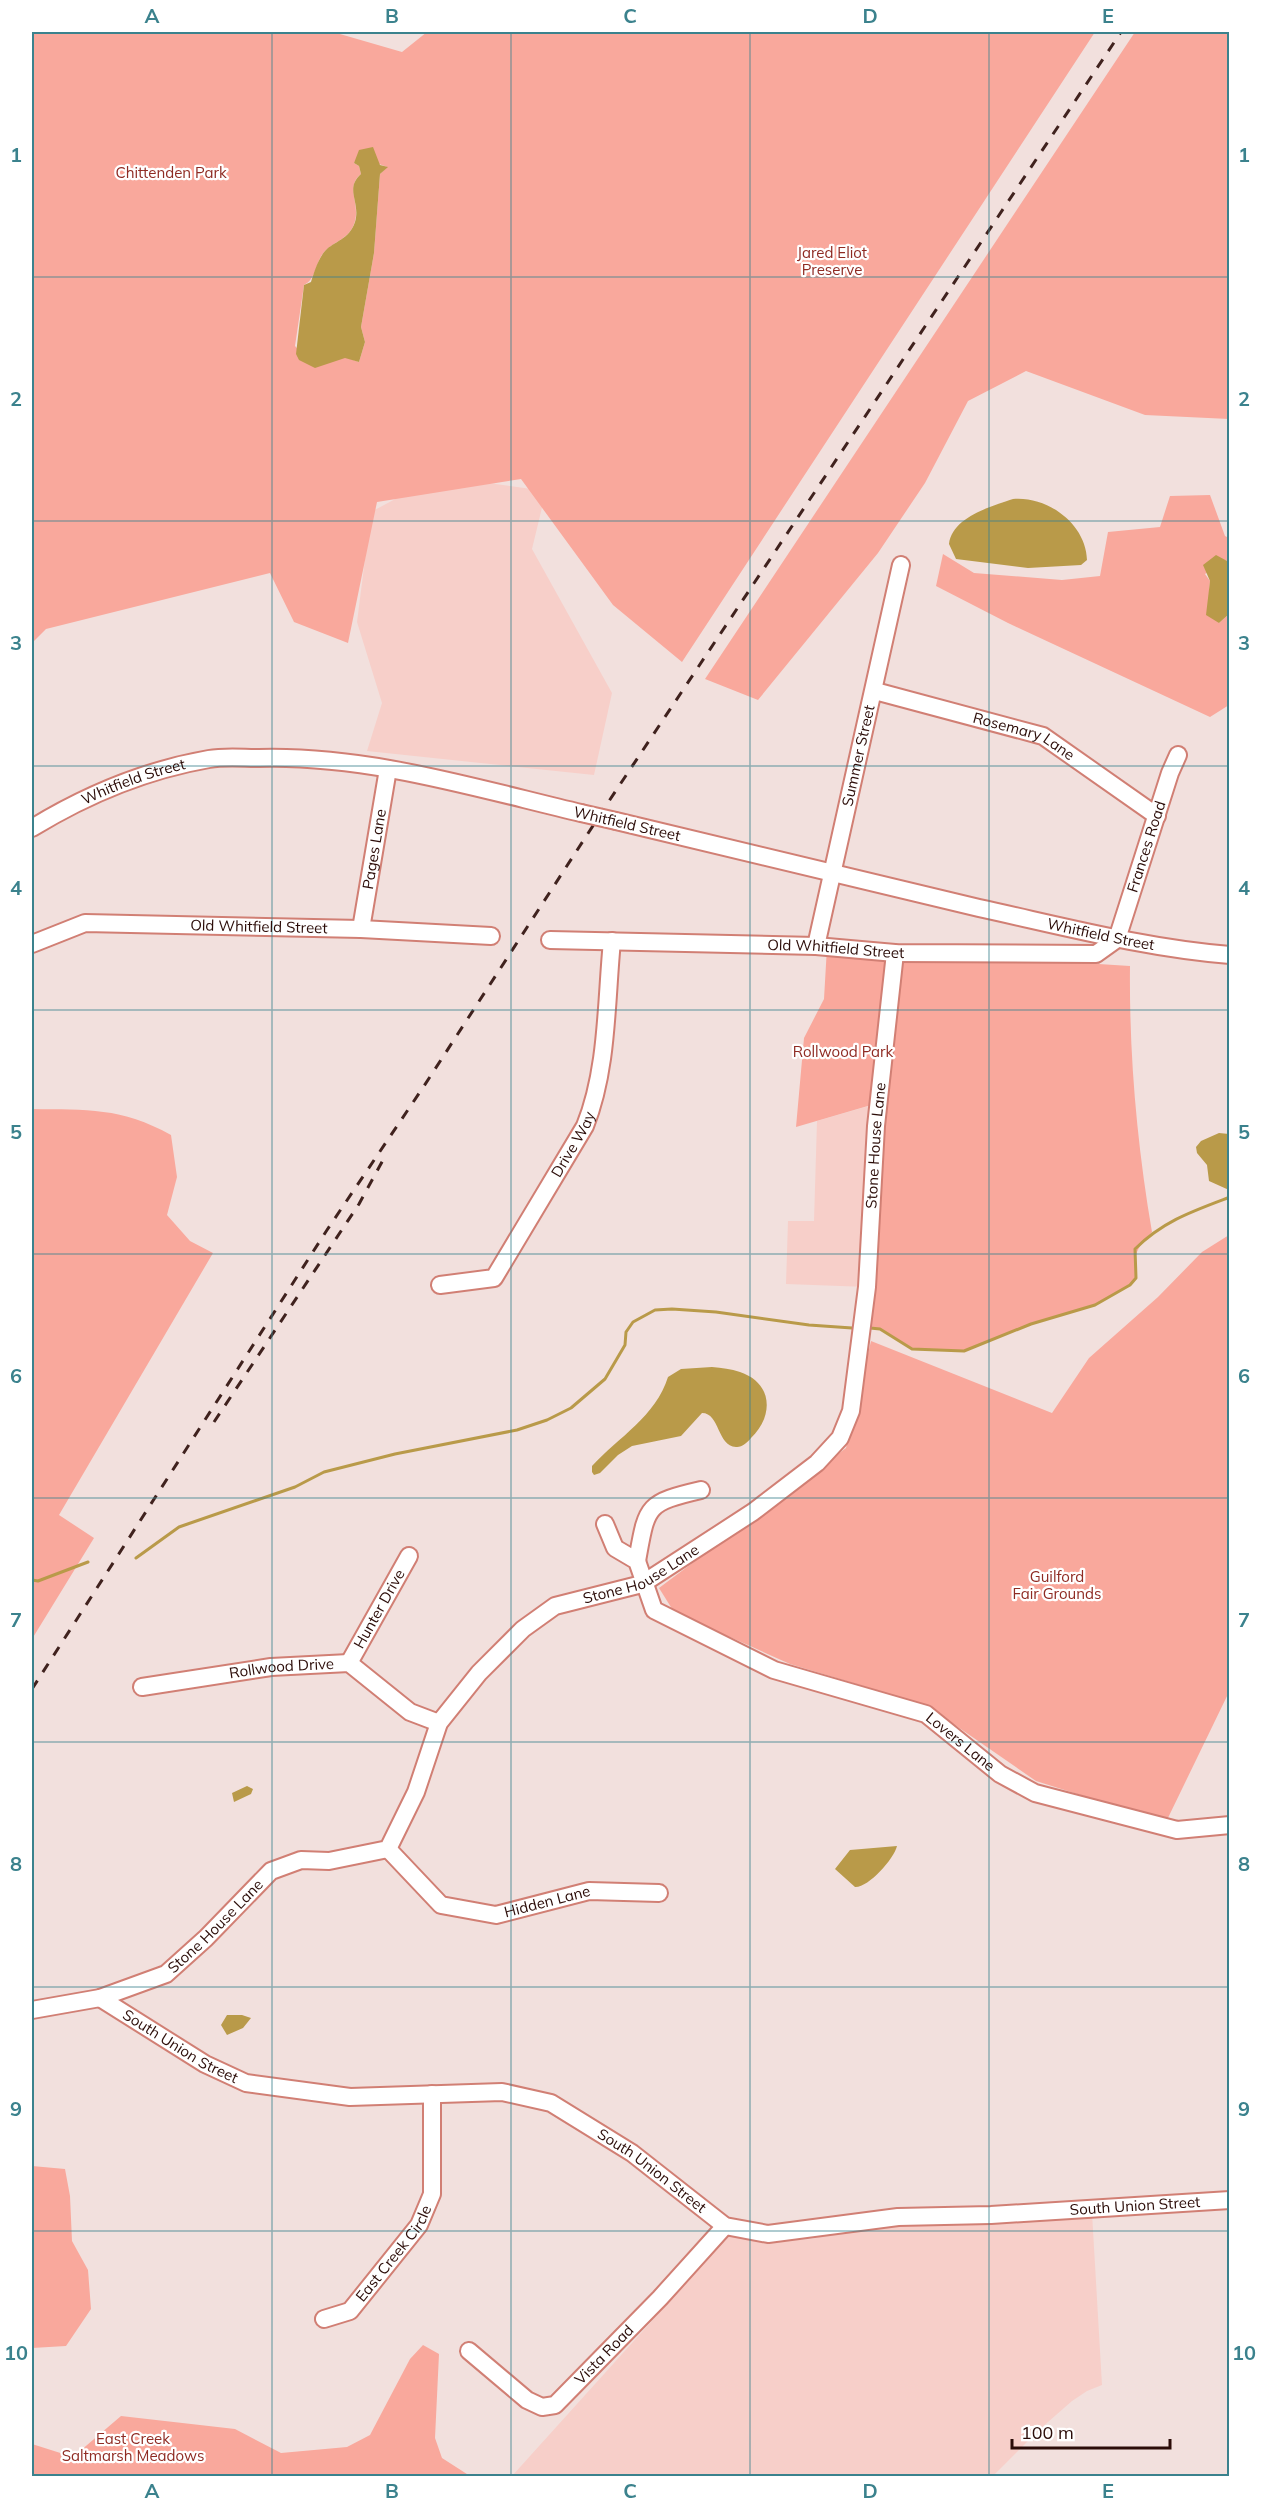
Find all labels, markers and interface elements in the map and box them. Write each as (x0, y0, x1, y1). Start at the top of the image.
text: A (145, 3, 160, 28)
text: B (385, 3, 399, 28)
text: C (623, 3, 637, 28)
text: D (862, 3, 878, 28)
text: E (1102, 3, 1114, 28)
text: 1 (10, 142, 22, 167)
text: 1 (1238, 142, 1250, 167)
park label: Chittenden Park (115, 163, 227, 182)
park label: Jared Eliot Preserve (797, 243, 867, 279)
text: 2 (10, 386, 22, 411)
text: 2 (1238, 386, 1250, 411)
text: 3 (10, 630, 22, 655)
text: 3 (1238, 630, 1250, 655)
street label: Summer Street (837, 703, 879, 808)
street label: Rosemary Lane (971, 708, 1079, 764)
street label: Whitfield Street (78, 754, 187, 809)
street label: Frances Road (1122, 798, 1169, 895)
street label: Whitfield Street (572, 802, 682, 845)
street label: Pages Lane (358, 807, 390, 891)
text: 4 (10, 875, 22, 900)
text: 4 (1238, 875, 1250, 900)
street label: Whitfield Street (1045, 914, 1156, 954)
street label: Old Whitfield Street (190, 915, 328, 937)
street label: Old Whitfield Street (767, 935, 904, 962)
park label: Rollwood Park (793, 1042, 893, 1061)
street label: Stone House Lane (861, 1082, 890, 1209)
street label: Drive Way (547, 1109, 599, 1180)
text: 5 (10, 1119, 22, 1144)
text: 5 (1238, 1119, 1250, 1144)
text: 6 (10, 1363, 22, 1388)
text: 6 (1238, 1363, 1250, 1388)
street label: Stone House Lane (581, 1540, 702, 1608)
street label: Hunter Drive (349, 1566, 409, 1652)
park label: Guilford Fair Grounds (1013, 1567, 1101, 1603)
text: 7 (10, 1607, 22, 1632)
text: 7 (1238, 1607, 1250, 1632)
street label: Rollwood Drive (228, 1654, 334, 1682)
street label: Lovers Lane (922, 1708, 999, 1775)
text: 8 (10, 1851, 22, 1876)
text: 8 (1238, 1851, 1250, 1876)
street label: Stone House Lane (163, 1875, 267, 1977)
street label: Hidden Lane (502, 1881, 592, 1921)
street label: South Union Street (119, 2005, 241, 2087)
text: 9 (10, 2096, 22, 2121)
text: 9 (1238, 2096, 1250, 2121)
street label: South Union Street (594, 2124, 710, 2217)
street label: South Union Street (1069, 2192, 1201, 2219)
street label: East Creek Circle (351, 2202, 435, 2305)
street label: Vista Road (570, 2320, 637, 2388)
text: 10 (4, 2340, 28, 2365)
text: 10 (1232, 2340, 1256, 2365)
scale bar (1012, 2412, 1170, 2450)
text: 100 m (1021, 2421, 1074, 2444)
park label: East Creek Saltmarsh Meadows (62, 2429, 204, 2465)
text: A (145, 2478, 160, 2503)
text: B (385, 2478, 399, 2503)
text: C (623, 2478, 637, 2503)
text: D (862, 2478, 878, 2503)
text: E (1102, 2478, 1114, 2503)

